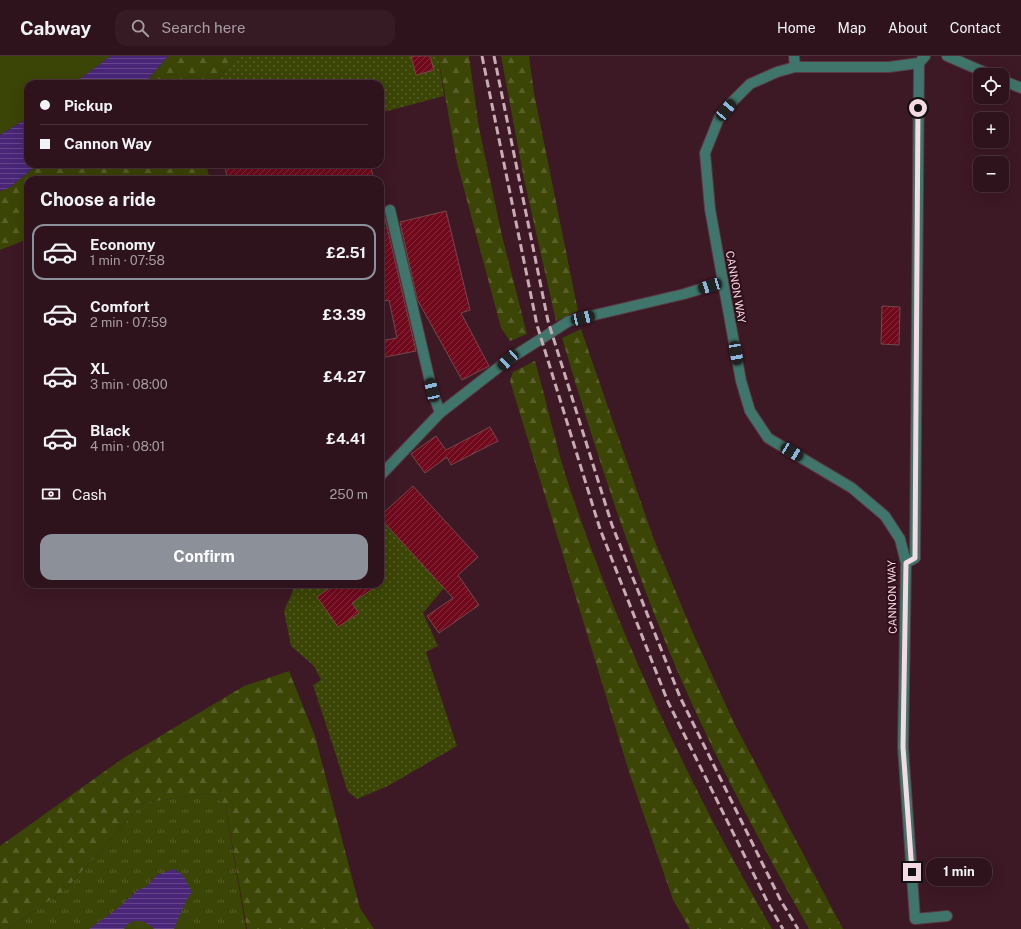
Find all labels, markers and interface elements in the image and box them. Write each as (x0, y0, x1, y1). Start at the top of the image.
search box (115, 10, 395, 46)
text: Cabway (20, 17, 91, 39)
icon: search (129, 17, 151, 39)
text: Search here (161, 19, 245, 36)
text: Home (777, 20, 816, 36)
text: Map (838, 20, 866, 36)
text: About (888, 20, 928, 36)
text: Contact (950, 20, 1001, 36)
map controls (973, 68, 1009, 192)
button: locate (973, 68, 1009, 104)
text: Pickup (64, 97, 113, 114)
car (714, 97, 738, 123)
route start (909, 99, 927, 117)
button: + (973, 112, 1009, 148)
text: Cannon Way (64, 135, 152, 152)
button: − (973, 156, 1009, 192)
text: Choose a ride (40, 189, 156, 210)
icon: car (42, 234, 78, 270)
text: Economy (90, 236, 155, 253)
text: £2.51 (326, 244, 366, 261)
street label: CANNON WAY (724, 250, 748, 325)
text: 1 min · 07:58 (90, 253, 165, 268)
car (697, 277, 723, 295)
icon: car (42, 296, 78, 332)
text: Comfort (90, 298, 150, 315)
text: £3.39 (322, 306, 366, 323)
car (570, 309, 596, 327)
text: 2 min · 07:59 (90, 315, 167, 330)
car (728, 340, 744, 366)
car (495, 347, 521, 373)
icon: car (42, 358, 78, 394)
text: XL (90, 360, 109, 377)
text: £4.27 (323, 368, 366, 385)
text: 3 min · 08:00 (90, 377, 168, 392)
car (423, 377, 441, 403)
icon: car (42, 420, 78, 456)
text: Black (90, 422, 130, 439)
text: £4.41 (326, 430, 366, 447)
text: 4 min · 08:01 (90, 439, 165, 454)
car (779, 441, 805, 463)
icon: cash (40, 483, 62, 505)
text: Cash (72, 486, 107, 503)
text: 250 m (330, 487, 368, 502)
button: Confirm (40, 534, 368, 580)
street label: CANNON WAY (885, 560, 899, 634)
callout: 1 min (926, 858, 992, 886)
route end (903, 863, 921, 881)
text: 1 min (943, 864, 975, 879)

